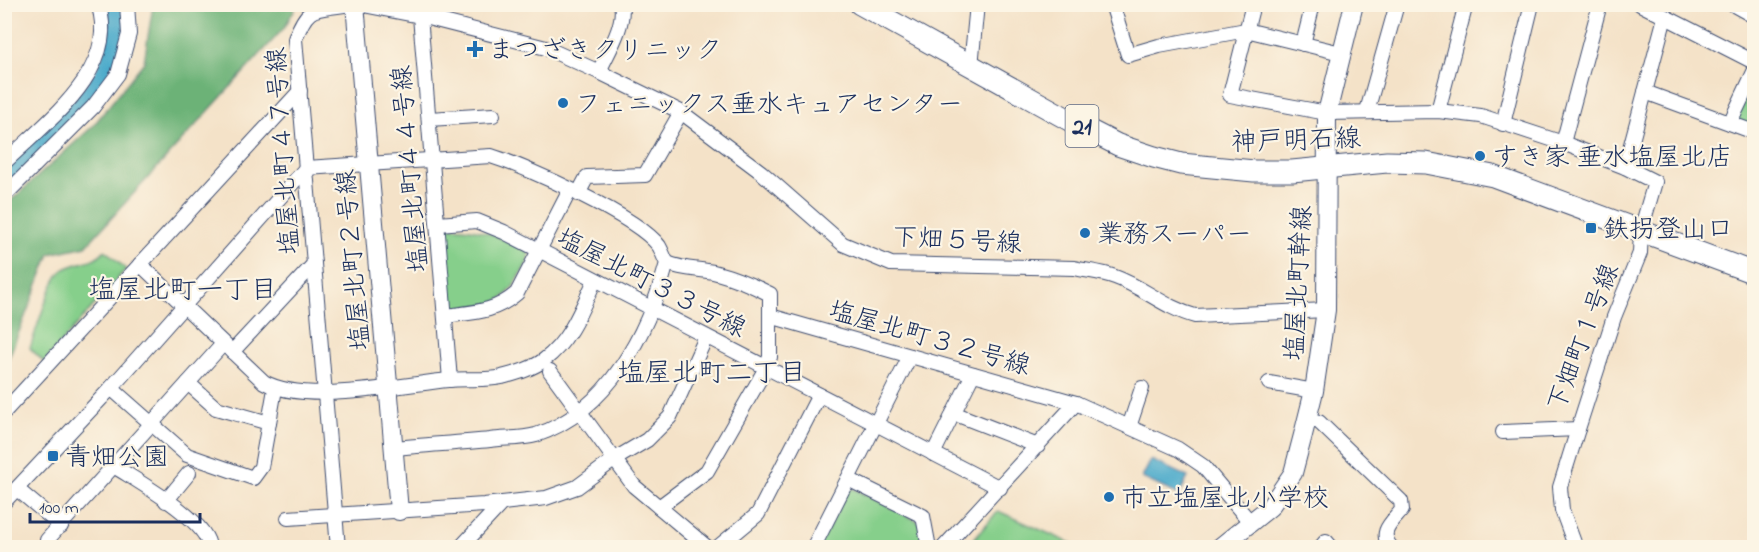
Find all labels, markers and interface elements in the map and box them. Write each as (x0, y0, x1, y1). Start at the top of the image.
place label: まつざきクリニック (488, 33, 722, 71)
marker: まつざきクリニック (466, 40, 484, 58)
street label: 塩屋北町４７号線 (259, 46, 311, 256)
street label: 塩屋北町４４号線 (384, 63, 440, 274)
place label: フェニックス垂水キュアセンター (575, 87, 963, 125)
marker: フェニックス垂水キュアセンター (556, 96, 570, 110)
road number: 21 (1066, 105, 1098, 147)
street label: 神戸明石線 (1230, 121, 1362, 163)
place label: すき家 垂水塩屋北店 (1492, 140, 1733, 178)
marker: すき家 垂水塩屋北店 (1473, 149, 1487, 163)
street label: 塩屋北町２号線 (328, 167, 382, 352)
street label: 塩屋北町幹線 (1277, 204, 1323, 362)
place label: 鉄拐登山口 (1603, 212, 1733, 250)
place label: 業務スーパー (1097, 217, 1252, 255)
street label: 下畑５号線 (891, 220, 1023, 264)
street label: 塩屋北町３３号線 (549, 221, 752, 349)
marker: 鉄拐登山口 (1584, 221, 1598, 235)
marker: 業務スーパー (1078, 226, 1092, 240)
street label: 下畑町１号線 (1539, 258, 1630, 418)
district label: 塩屋北町一丁目 (89, 272, 278, 311)
street label: 塩屋北町３２号線 (824, 293, 1034, 387)
district label: 塩屋北町二丁目 (618, 355, 807, 394)
place label: 青畑公園 (65, 440, 169, 478)
marker: 青畑公園 (46, 449, 60, 463)
place label: 市立塩屋北小学校 (1121, 481, 1329, 519)
scale bar (30, 486, 200, 524)
marker: 市立塩屋北小学校 (1102, 490, 1116, 504)
text: 100 m (39, 496, 79, 522)

